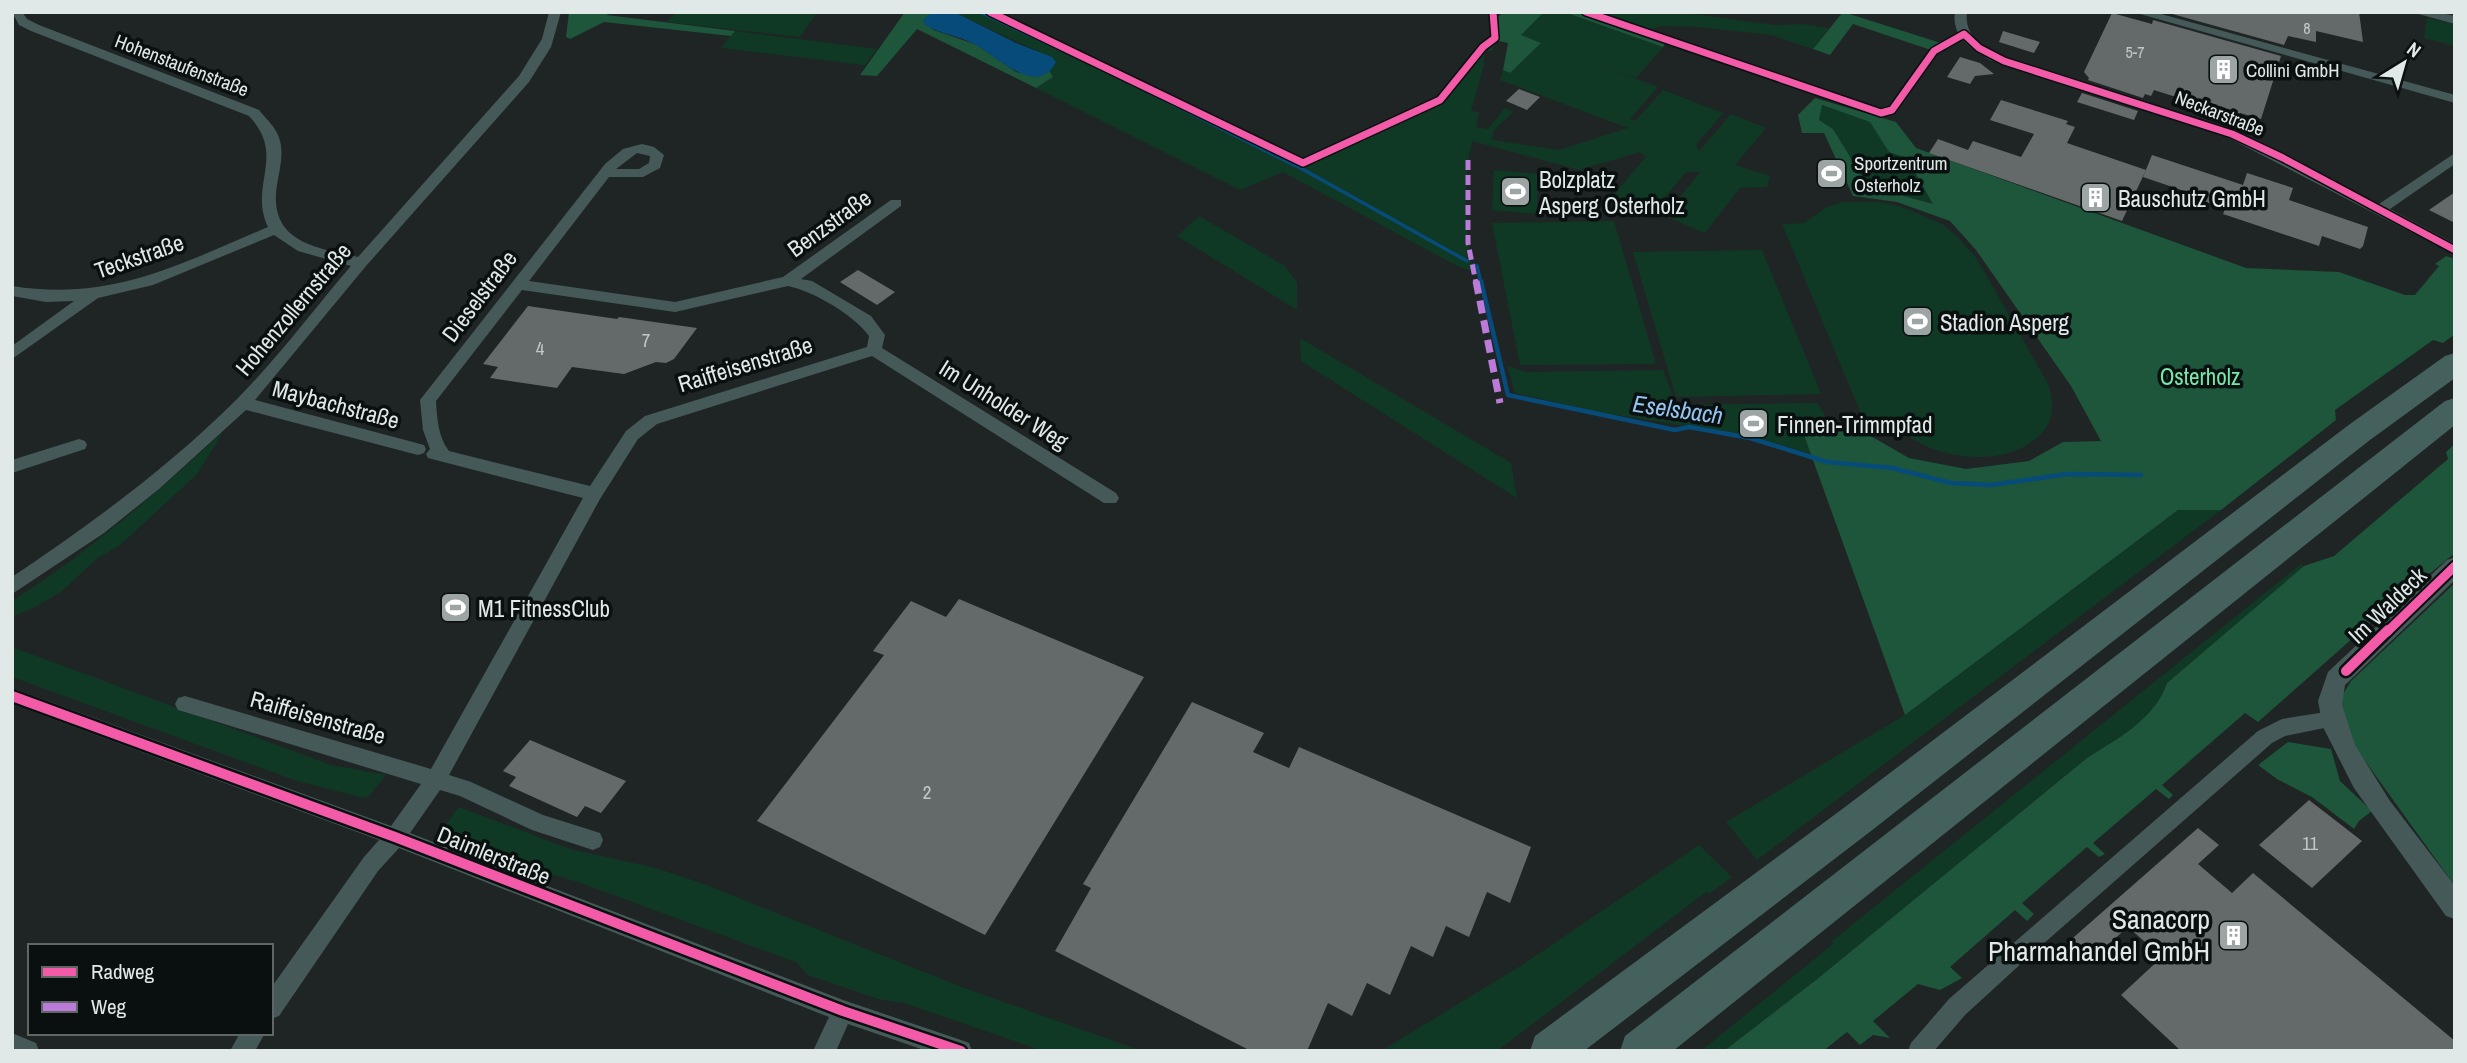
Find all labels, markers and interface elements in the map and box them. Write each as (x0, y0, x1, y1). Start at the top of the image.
house number: 8 (2303, 17, 2311, 39)
street label: Hohenstaufenstraße (111, 28, 253, 102)
north arrow (2369, 28, 2439, 98)
text: N (2402, 36, 2427, 63)
house number: 5-7 (2126, 41, 2144, 63)
building icon: Collini GmbH (2206, 53, 2240, 87)
place label: Collini GmbH (2246, 57, 2340, 83)
street label: Neckarstraße (2172, 84, 2268, 142)
place label: Sportzentrum Osterholz (1854, 150, 1948, 198)
sports icon: Sportzentrum Osterholz (1814, 157, 1848, 191)
place label: Bolzplatz Asperg Osterholz (1538, 164, 1685, 221)
sports icon: Bolzplatz Asperg Osterholz (1499, 175, 1533, 209)
building icon: Bauschutz GmbH (2078, 181, 2112, 215)
street label: Benzstraße (781, 182, 877, 264)
place label: Bauschutz GmbH (2118, 183, 2266, 214)
street label: Teckstraße (90, 226, 188, 286)
street label: Hohenzollernstraße (228, 236, 358, 382)
street label: Dieselstraße (434, 244, 524, 348)
sports icon: Stadion Asperg (1900, 305, 1934, 339)
place label: Stadion Asperg (1940, 307, 2069, 338)
house number: 7 (642, 327, 651, 353)
street label: Raiffeisenstraße (674, 329, 816, 399)
house number: 4 (536, 335, 545, 361)
street label: Im Unholder Weg (934, 352, 1075, 456)
park label: Osterholz (2160, 361, 2240, 392)
street label: Maybachstraße (269, 372, 403, 436)
water label: Eselsbach (1631, 387, 1725, 431)
sports icon: Finnen-Trimmpfad (1737, 407, 1771, 441)
place label: Finnen-Trimmpfad (1777, 409, 1932, 440)
street label: Im Waldeck (2341, 559, 2433, 650)
sports icon: M1 FitnessClub (438, 591, 472, 625)
place label: M1 FitnessClub (478, 593, 610, 624)
street label: Raiffeisenstraße (247, 683, 389, 751)
house number: 2 (923, 779, 931, 805)
street label: Daimlerstraße (433, 818, 555, 892)
house number: 11 (2302, 830, 2318, 856)
place label: Sanacorp Pharmahandel GmbH (1988, 900, 2210, 970)
building icon: Sanacorp Pharmahandel GmbH (2216, 918, 2250, 952)
legend (28, 944, 273, 1035)
text: Radweg (91, 957, 155, 986)
text: Weg (91, 992, 127, 1021)

